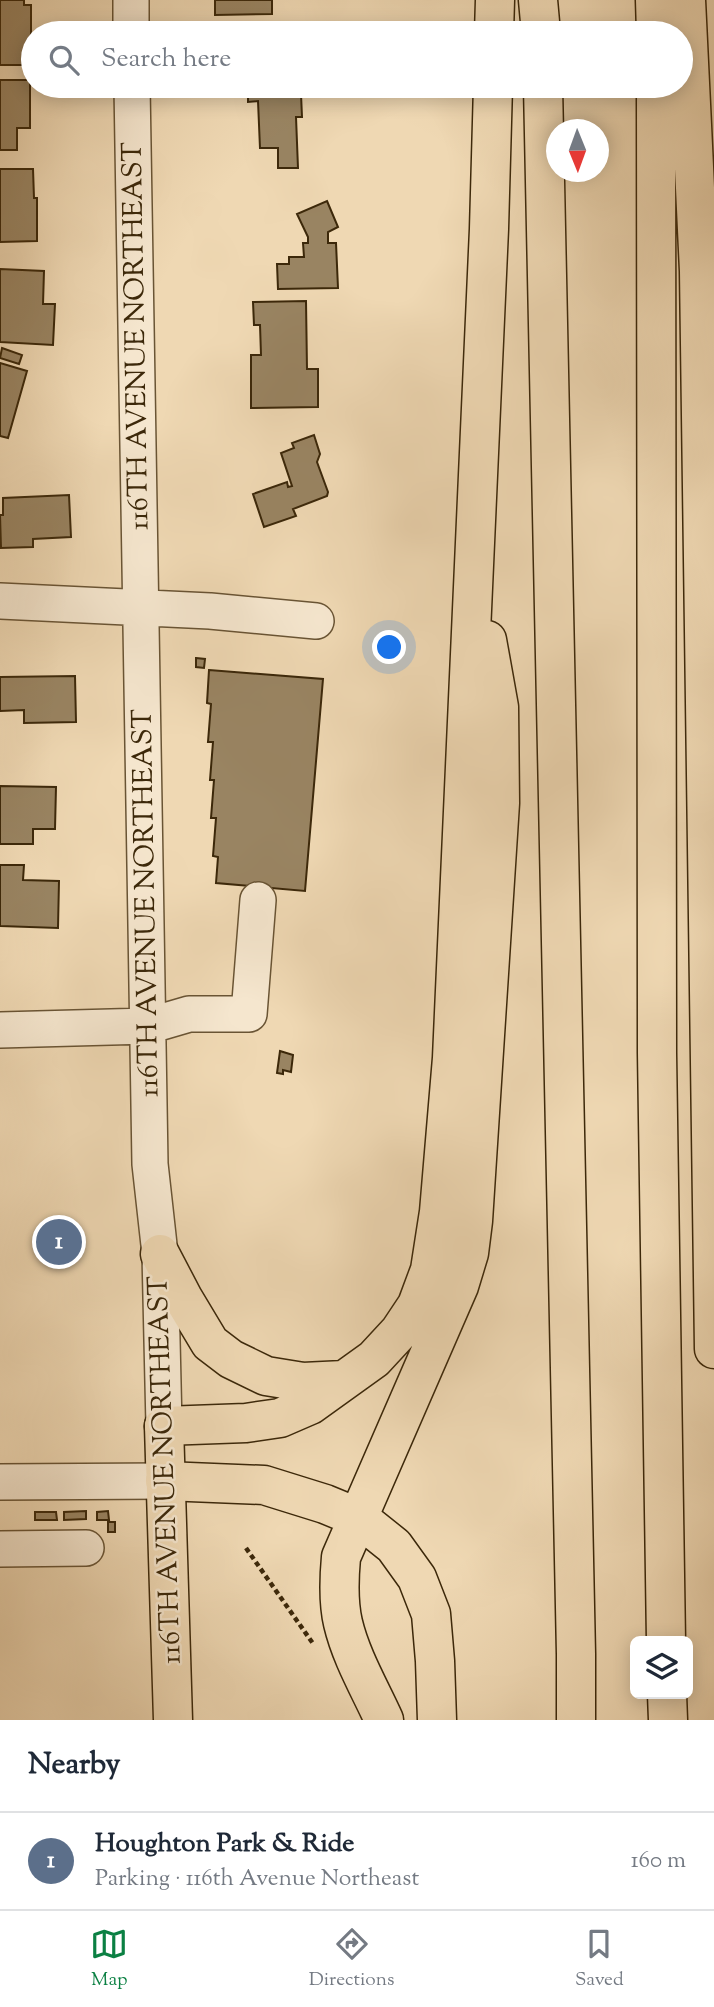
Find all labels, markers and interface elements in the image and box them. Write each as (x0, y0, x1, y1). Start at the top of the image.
search box (21, 21, 693, 98)
icon: search (45, 41, 83, 79)
text: Search here (101, 41, 231, 78)
north arrow (546, 119, 609, 182)
street label: 116TH AVENUE NORTHEAST (114, 141, 160, 531)
your location (372, 630, 406, 664)
street label: 116TH AVENUE NORTHEAST (124, 708, 170, 1098)
pin: 1 (36, 1216, 82, 1268)
street label: 116TH AVENUE NORTHEAST (139, 1275, 193, 1665)
map controls (630, 1636, 693, 1699)
button: layers (630, 1636, 693, 1699)
text: Nearby (28, 1744, 120, 1787)
text: Houghton Park & Ride (95, 1826, 354, 1863)
text: 1 (47, 1845, 55, 1878)
text: 160 m (631, 1845, 686, 1878)
text: Parking · 116th Avenue Northeast (95, 1863, 419, 1896)
tab: Map (90, 1925, 128, 1994)
tab: Directions (309, 1925, 394, 1994)
tab: Saved (575, 1925, 624, 1994)

